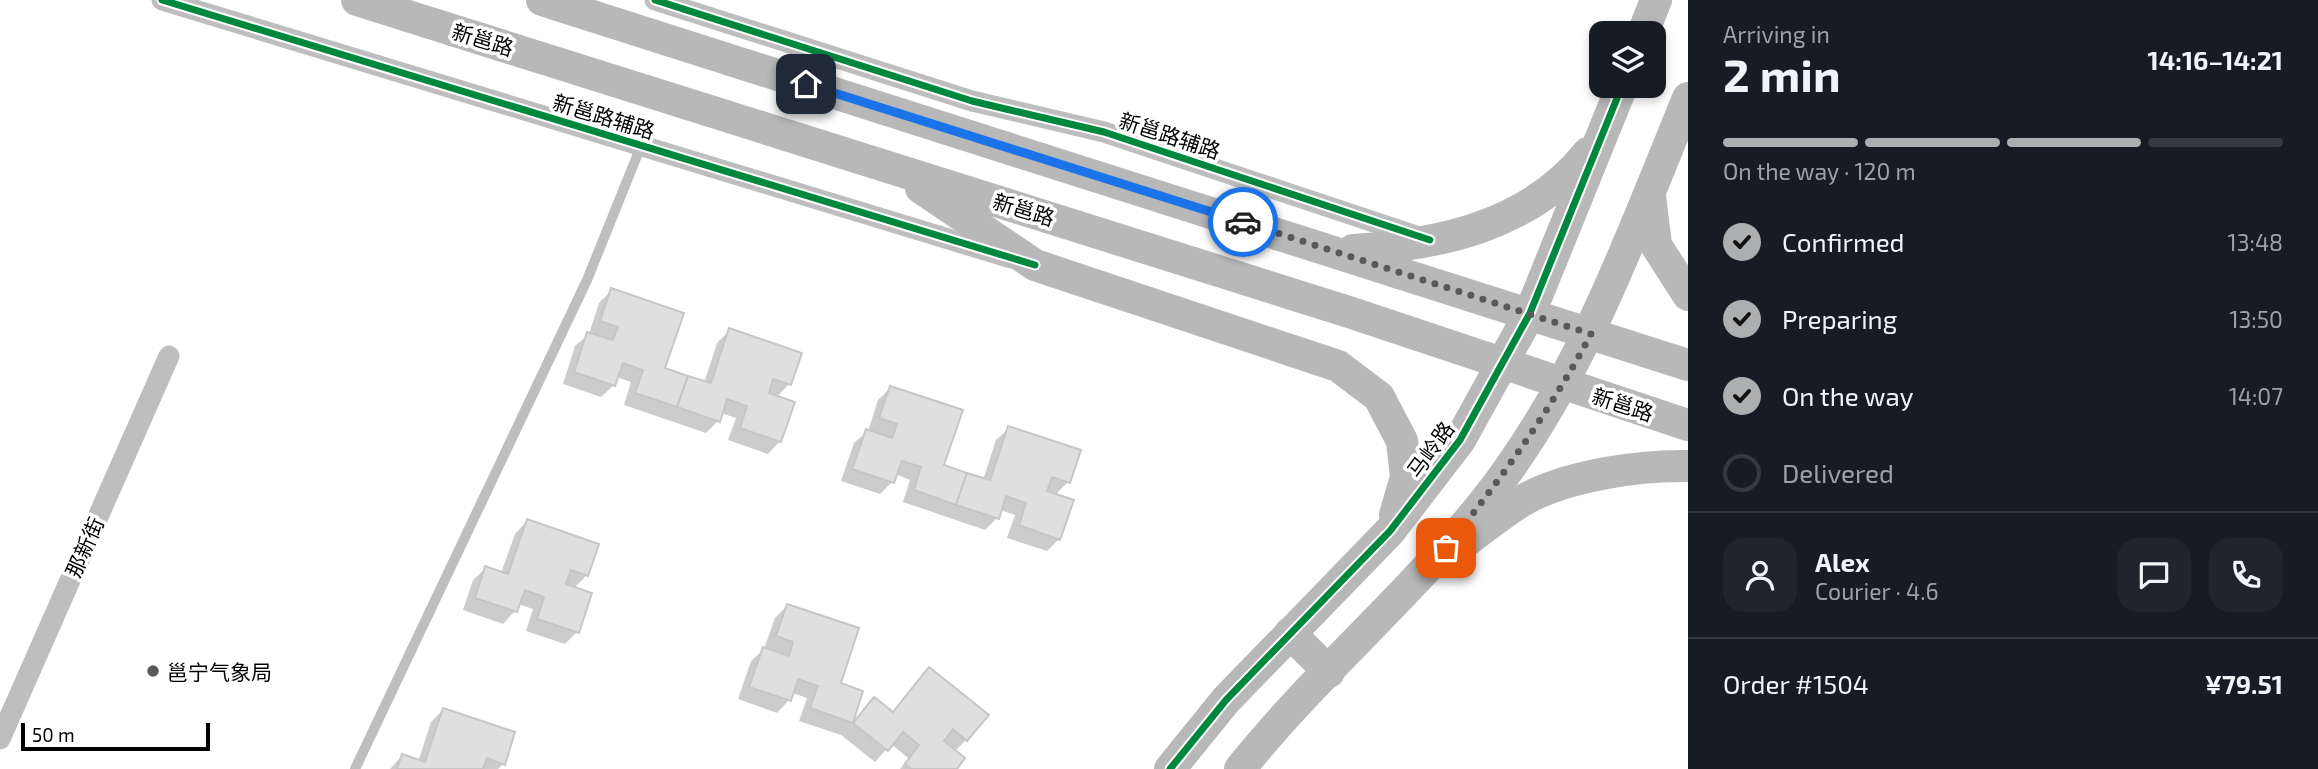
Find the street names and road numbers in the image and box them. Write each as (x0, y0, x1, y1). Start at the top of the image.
street label: 新邕路 (449, 18, 517, 60)
street label: 新邕路辅路 (550, 89, 658, 143)
street label: 新邕路辅路 (1116, 107, 1224, 163)
street label: 新邕路 (990, 188, 1058, 230)
street label: 新邕路 (1589, 382, 1657, 426)
street label: 马岭路 (1401, 416, 1459, 482)
street label: 那新街 (60, 513, 108, 581)

